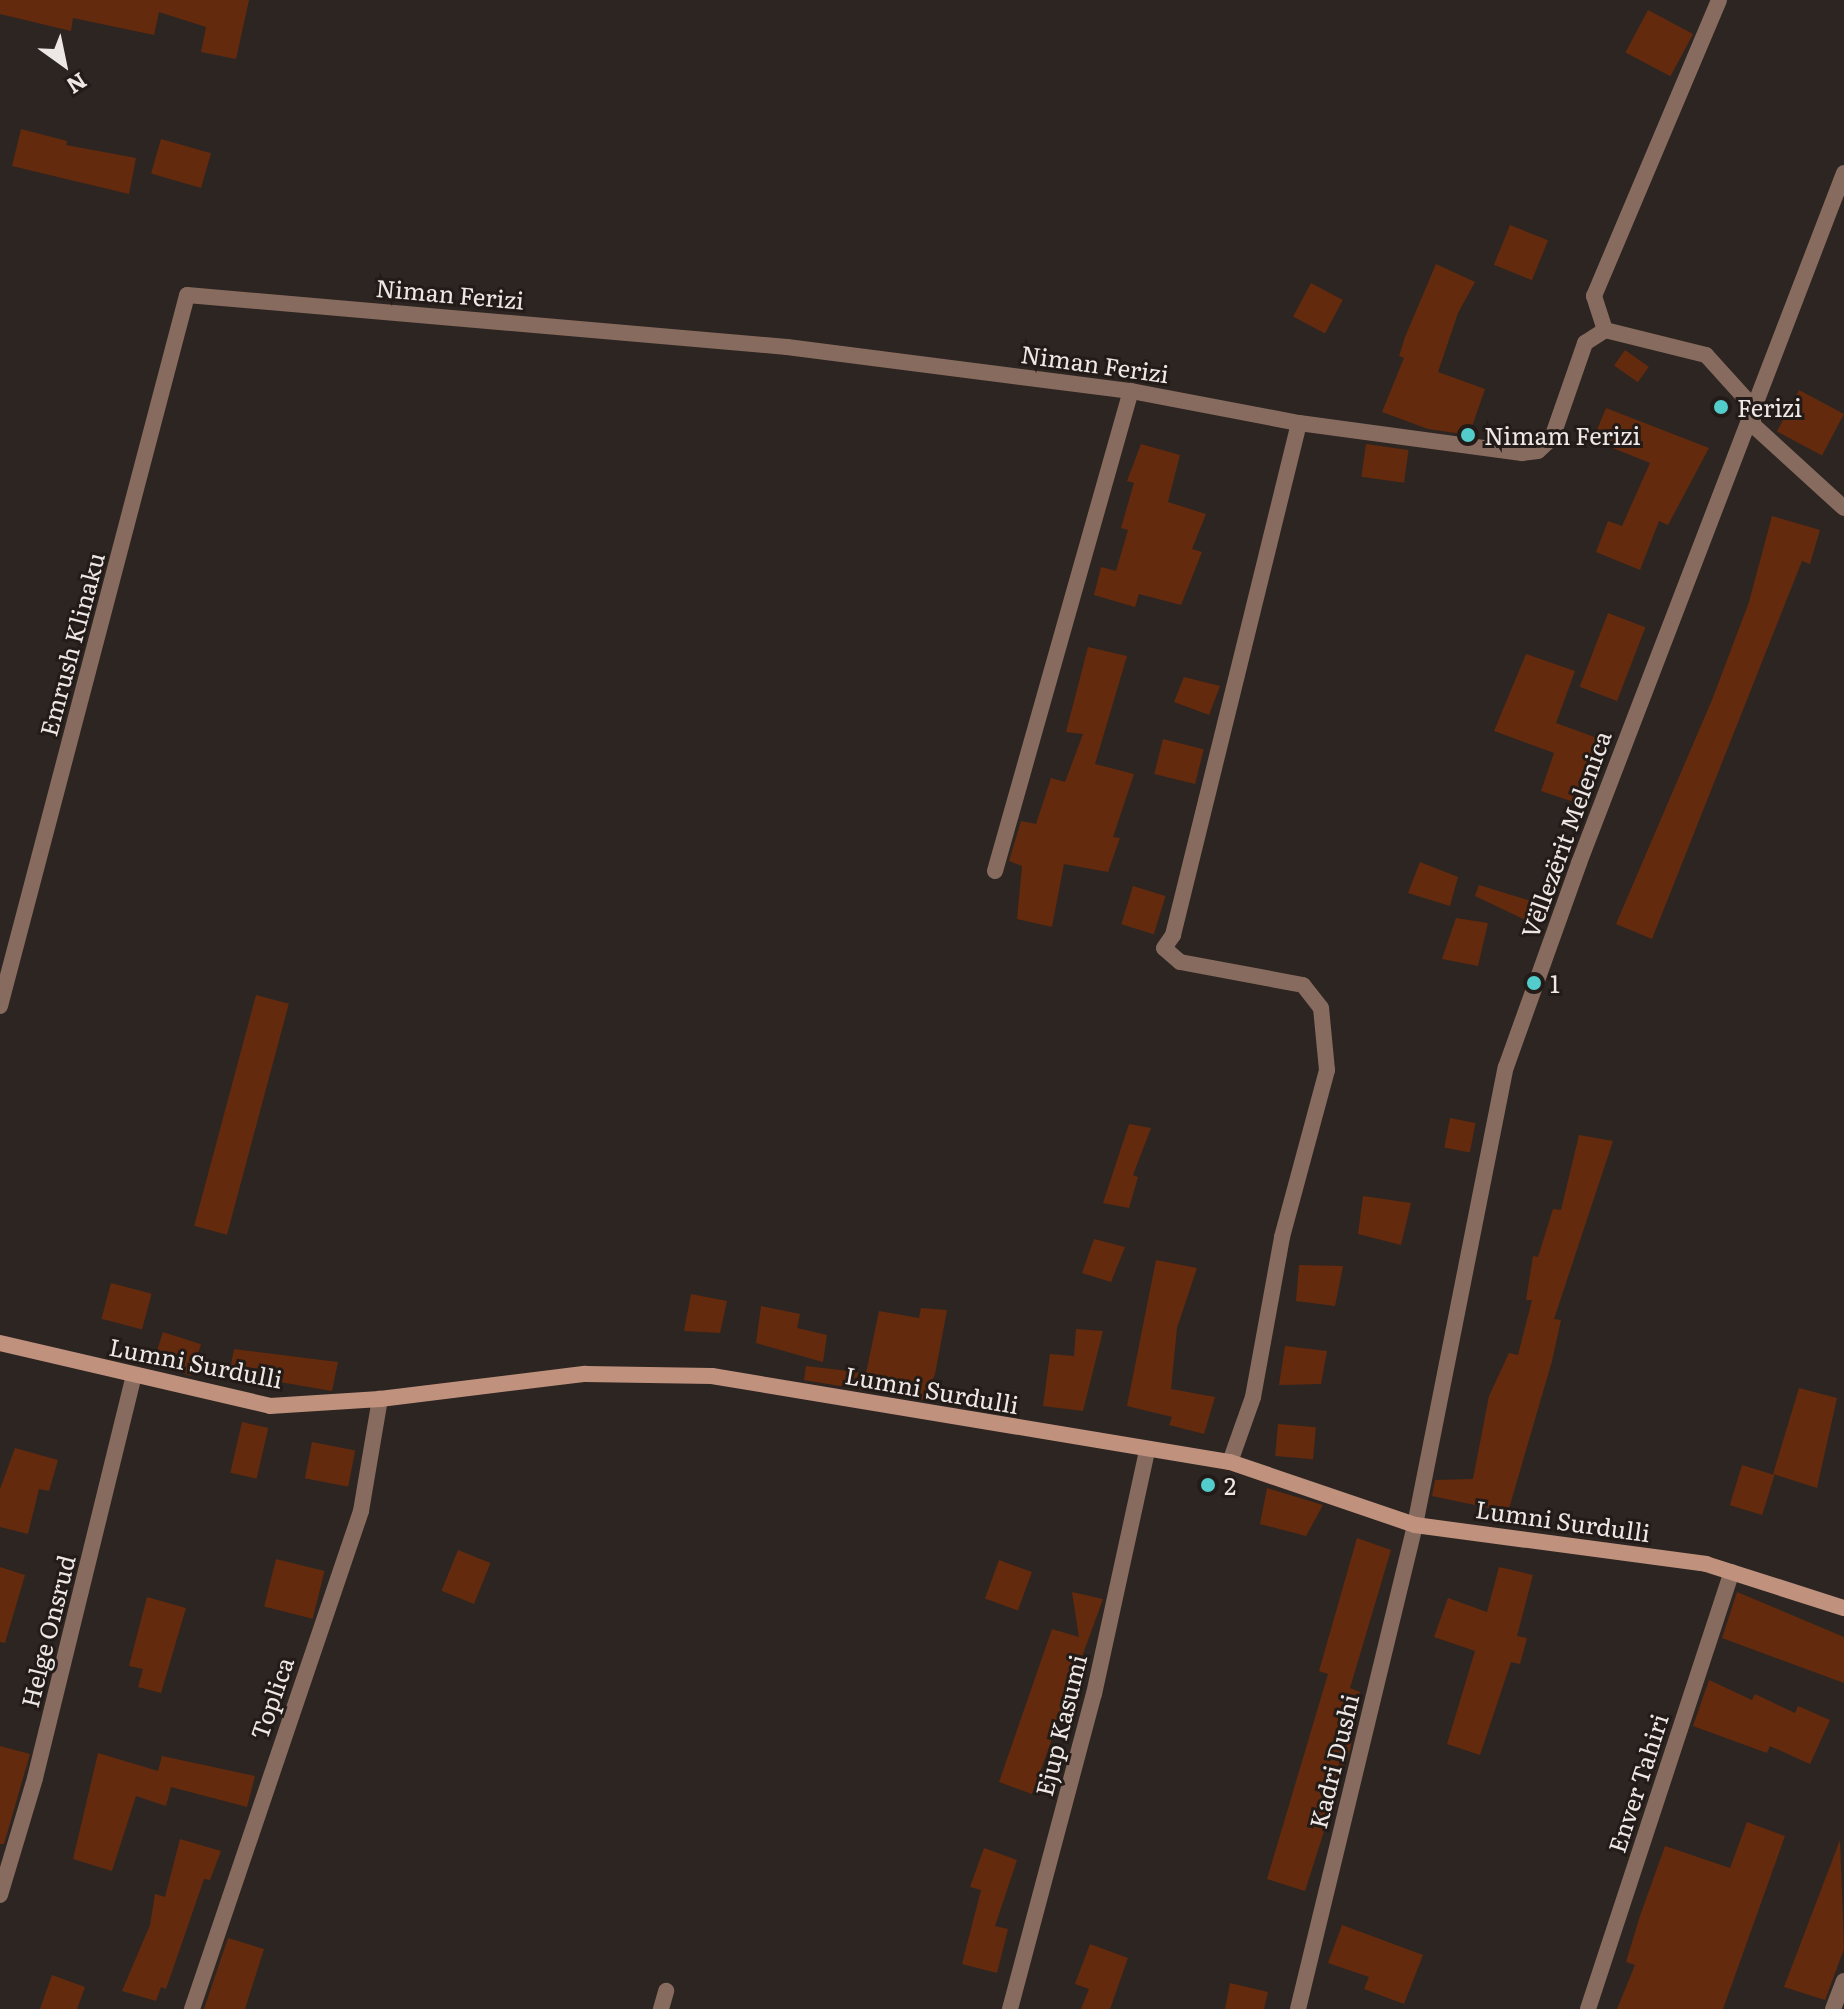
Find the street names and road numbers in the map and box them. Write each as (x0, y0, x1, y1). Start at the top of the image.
street label: Niman Ferizi (375, 272, 525, 314)
street label: Niman Ferizi (1019, 338, 1171, 388)
street label: Emrush Klinaku (33, 549, 109, 739)
street label: Vëllezërit Melenica (1514, 726, 1616, 942)
street label: Lumni Surdulli (107, 1331, 285, 1393)
street label: Lumni Surdulli (843, 1360, 1021, 1418)
street label: Lumni Surdulli (1474, 1494, 1652, 1546)
street label: Helge Onsrud (14, 1552, 80, 1710)
street label: Ejup Kasumi (1028, 1651, 1092, 1799)
street label: Toplica (244, 1653, 298, 1743)
street label: Kadri Dushi (1302, 1691, 1364, 1831)
street label: Enver Tahiri (1601, 1710, 1673, 1856)

